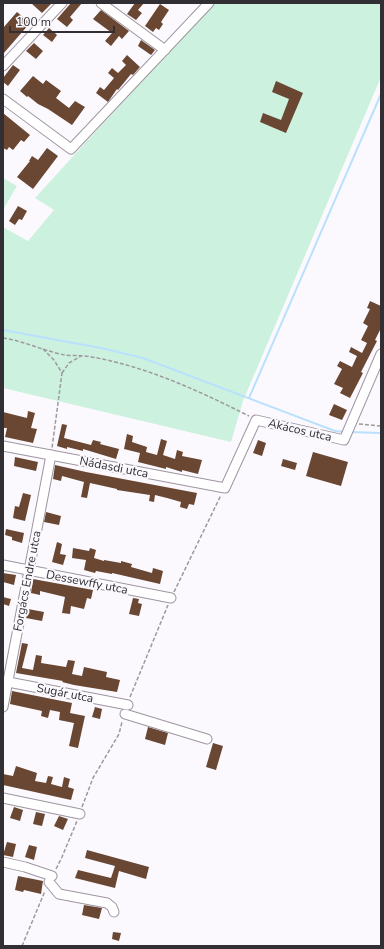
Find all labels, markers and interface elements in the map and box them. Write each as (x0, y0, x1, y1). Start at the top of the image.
scale bar (10, 8, 114, 34)
text: 100 m (16, 14, 51, 30)
street label: Akácos utca (267, 415, 333, 445)
street label: Nádasdi utca (78, 452, 150, 482)
street label: Forgács Endre utca (9, 529, 45, 633)
street label: Dessewffy utca (45, 566, 129, 598)
street label: Sugár utca (35, 680, 95, 706)

